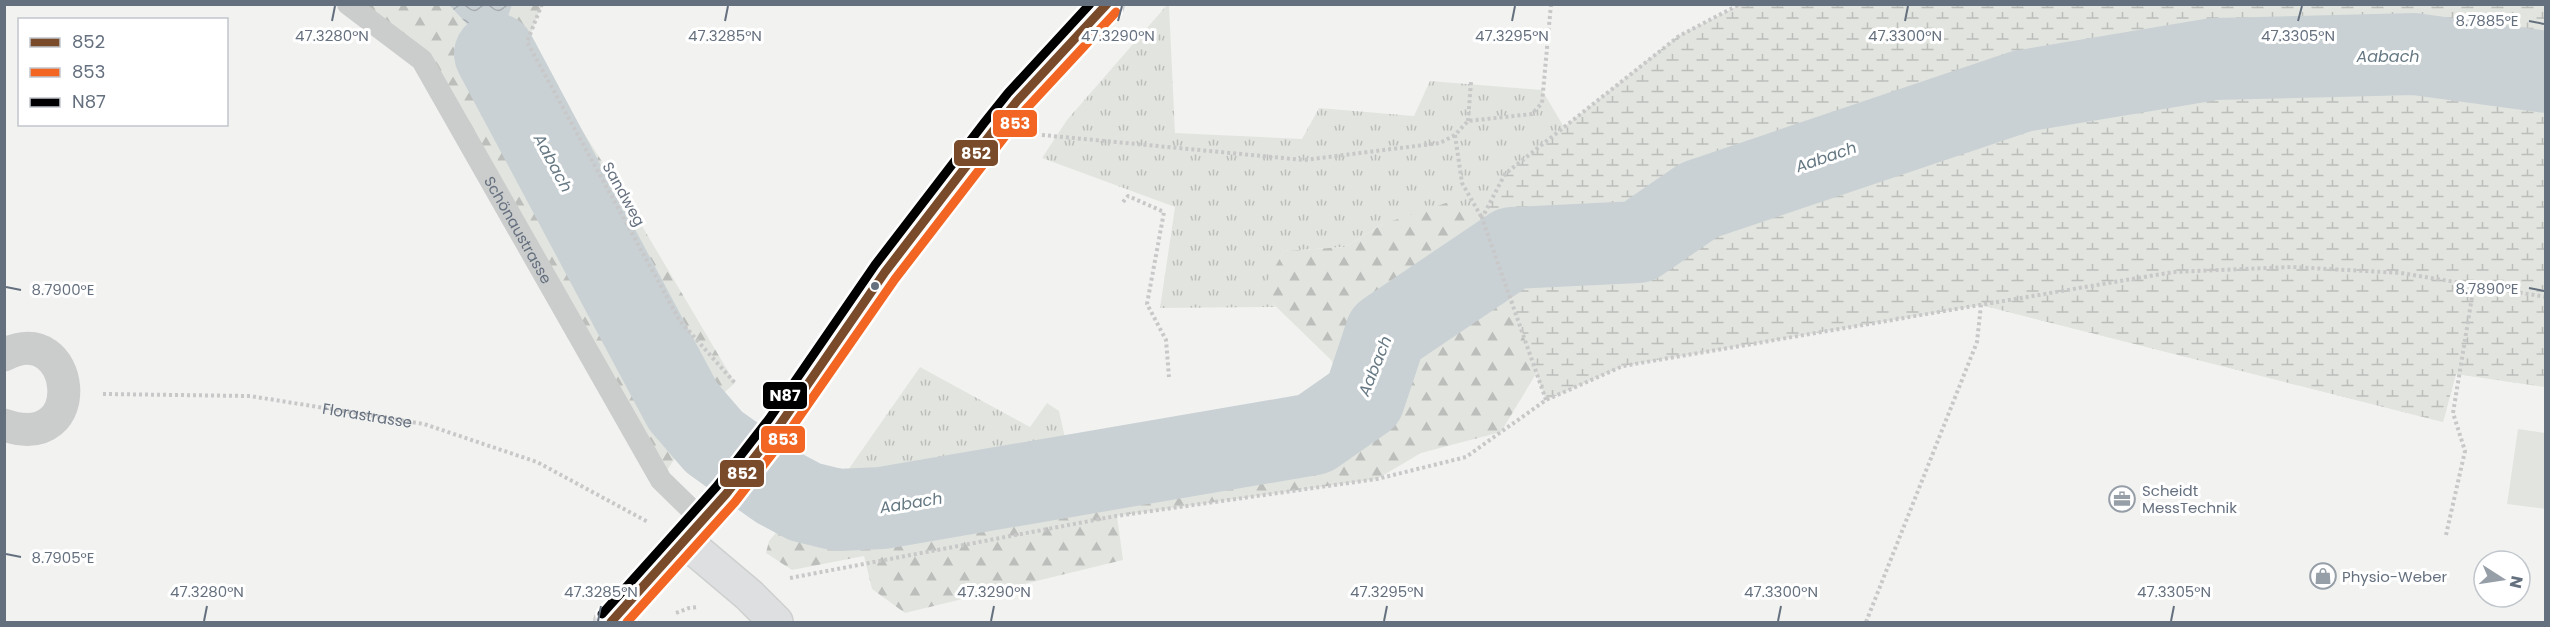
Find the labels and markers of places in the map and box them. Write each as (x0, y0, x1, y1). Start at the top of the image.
unlabelled marker (869, 280, 881, 292)
place label: Scheidt MessTechnik (2142, 480, 2237, 518)
office icon: Scheidt MessTechnik (2107, 484, 2137, 514)
shop icon: Physio-Weber (2308, 561, 2338, 591)
place label: Physio-Weber (2342, 566, 2447, 587)

